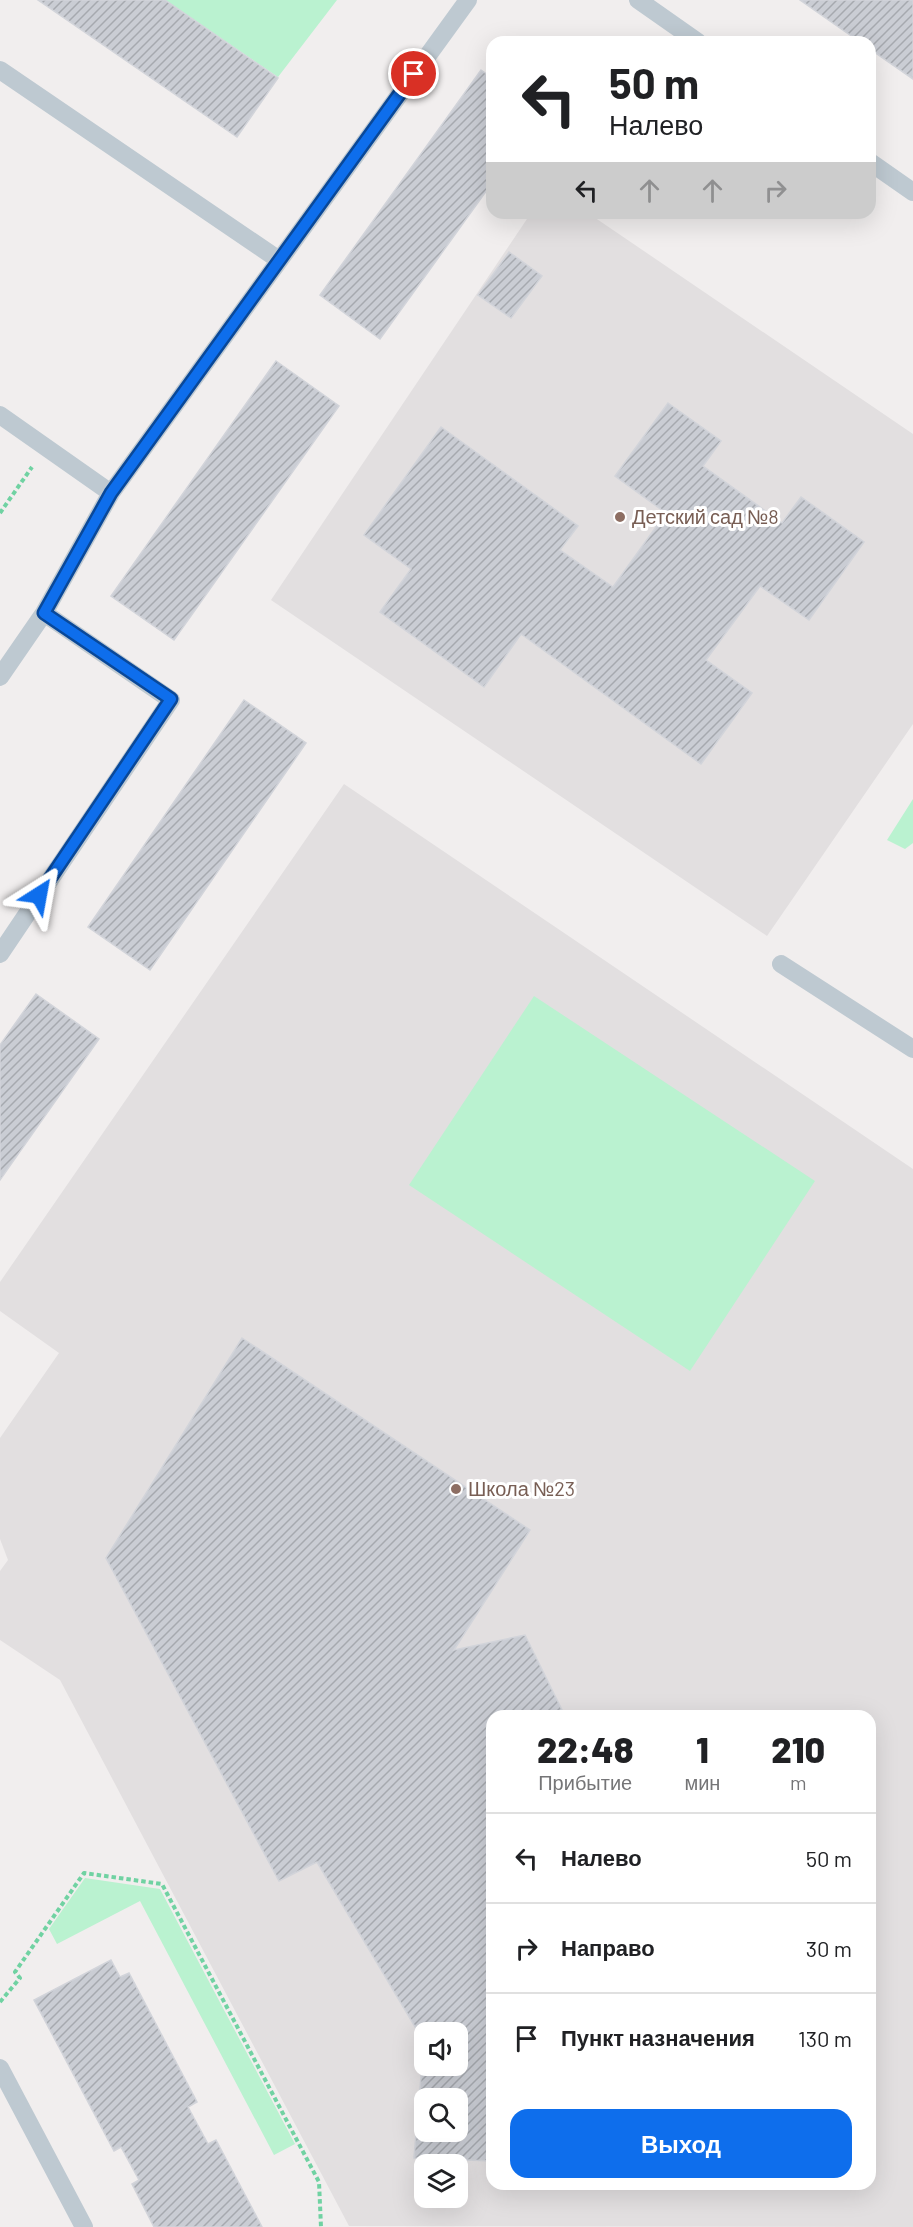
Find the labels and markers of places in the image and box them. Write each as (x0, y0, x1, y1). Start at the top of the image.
pin (388, 48, 439, 99)
place label: Детский сад №8 (632, 504, 779, 528)
marker: Детский сад №8 (613, 510, 627, 524)
place label: Школа №23 (468, 1476, 575, 1500)
marker: Школа №23 (449, 1482, 463, 1496)

